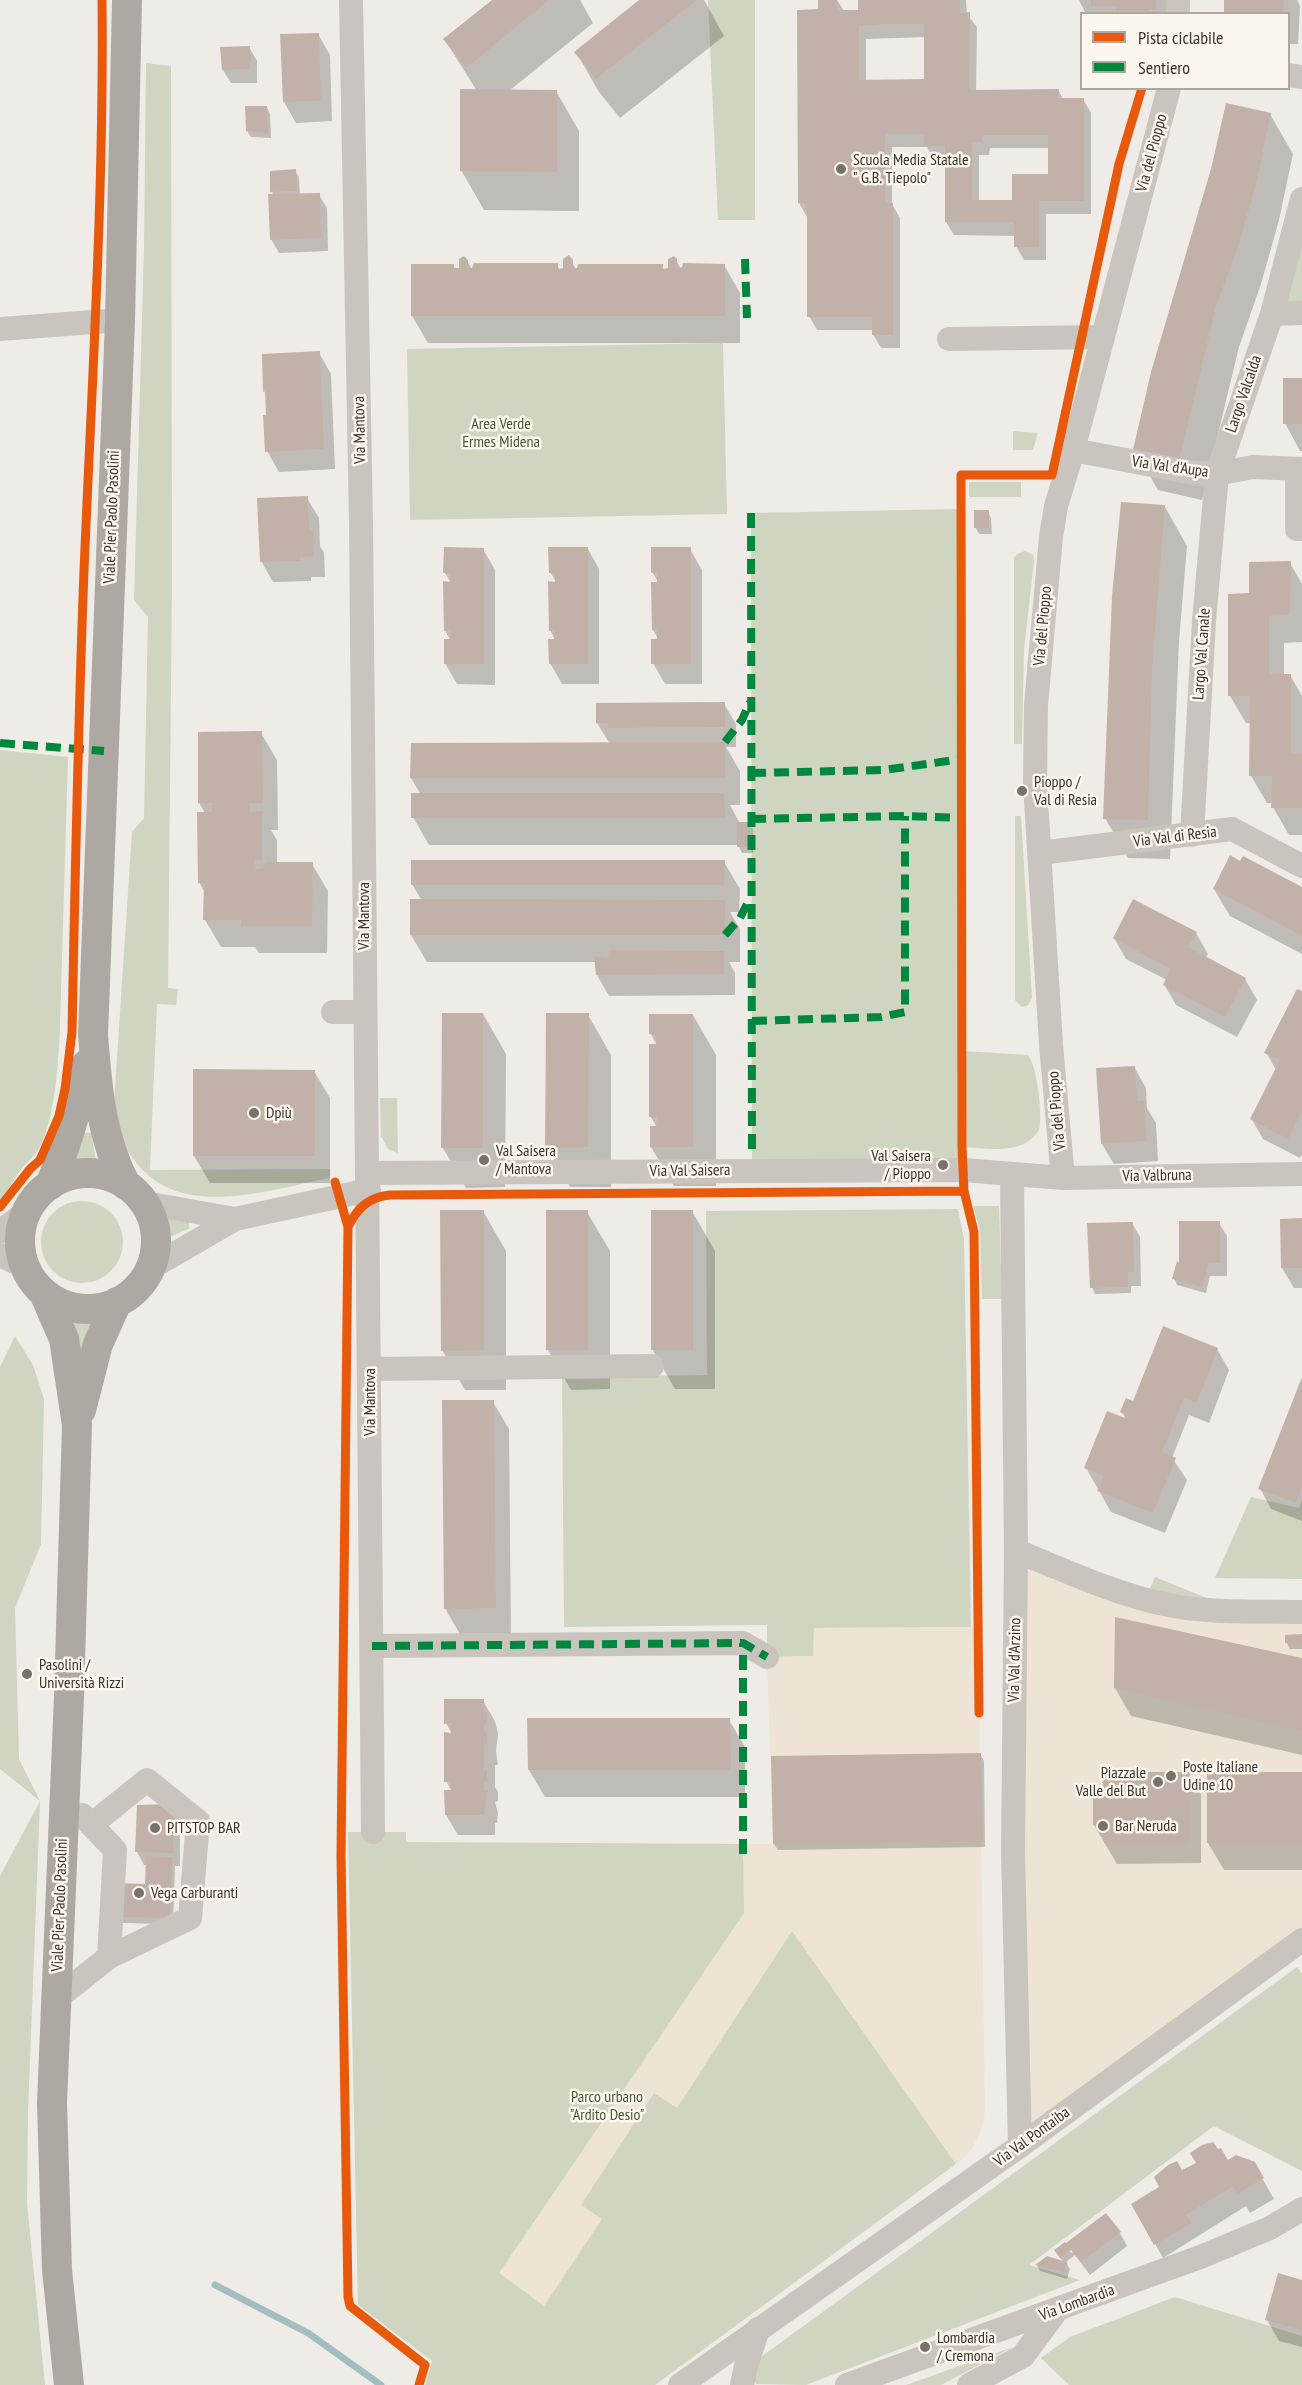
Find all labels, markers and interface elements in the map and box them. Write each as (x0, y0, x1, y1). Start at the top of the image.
legend (1080, 12, 1290, 90)
text: Pista ciclabile (1138, 26, 1224, 49)
text: Sentiero (1138, 56, 1190, 79)
street label: Via del Pioppo (1132, 112, 1172, 194)
place label: Scuola Media Statale " G.B. Tiepolo" (853, 150, 969, 188)
marker: Scuola Media Statale " G.B. Tiepolo" (834, 162, 848, 176)
street label: Largo Valcalda (1222, 353, 1266, 435)
street label: Via Mantova (350, 396, 370, 464)
park label: Area Verde Ermes Midena (462, 414, 540, 452)
street label: Viale Pier Paolo Pasolini (100, 450, 124, 584)
street label: Via Val d'Aupa (1131, 452, 1209, 482)
street label: Via del Pioppo (1030, 585, 1056, 667)
street label: Largo Val Canale (1189, 607, 1215, 701)
place label: Pioppo / Val di Resia (1034, 772, 1097, 810)
marker: Pioppo / Val di Resia (1015, 784, 1029, 798)
street label: Via Val di Resia (1132, 822, 1218, 852)
street label: Via Mantova (354, 882, 374, 950)
street label: Via del Pioppo (1044, 1070, 1070, 1152)
place label: Dpiù (266, 1103, 292, 1123)
marker: Dpiù (247, 1106, 261, 1120)
place label: Val Saisera / Mantova (496, 1141, 556, 1179)
place label: Val Saisera / Pioppo (871, 1146, 931, 1184)
marker: Val Saisera / Mantova (477, 1153, 491, 1167)
marker: Val Saisera / Pioppo (936, 1158, 950, 1172)
street label: Via Val Saisera (650, 1161, 730, 1181)
street label: Via Valbruna (1122, 1166, 1192, 1186)
street label: Via Mantova (360, 1368, 380, 1436)
street label: Via Val d'Arzino (1005, 1618, 1025, 1702)
place label: Pasolini / Università Rizzi (39, 1655, 124, 1693)
marker: Pasolini / Università Rizzi (20, 1667, 34, 1681)
place label: Poste Italiane Udine 10 (1183, 1757, 1258, 1795)
place label: Piazzale Valle del But (1076, 1763, 1146, 1801)
marker: Poste Italiane Udine 10 (1164, 1769, 1178, 1783)
marker: Piazzale Valle del But (1151, 1775, 1165, 1789)
place label: Bar Neruda (1115, 1816, 1177, 1836)
place label: PITSTOP BAR (167, 1818, 241, 1838)
marker: Bar Neruda (1096, 1819, 1110, 1833)
marker: PITSTOP BAR (148, 1821, 162, 1835)
street label: Viale Pier Paolo Pasolini (48, 1838, 72, 1972)
place label: Vega Carburanti (151, 1883, 238, 1903)
marker: Vega Carburanti (132, 1886, 146, 1900)
park label: Parco urbano "Ardito Desio" (570, 2087, 644, 2125)
street label: Via Val Pontaiba (990, 2103, 1074, 2171)
street label: Via Lombardia (1037, 2281, 1117, 2325)
place label: Lombardia / Cremona (937, 2328, 995, 2366)
marker: Lombardia / Cremona (918, 2340, 932, 2354)

